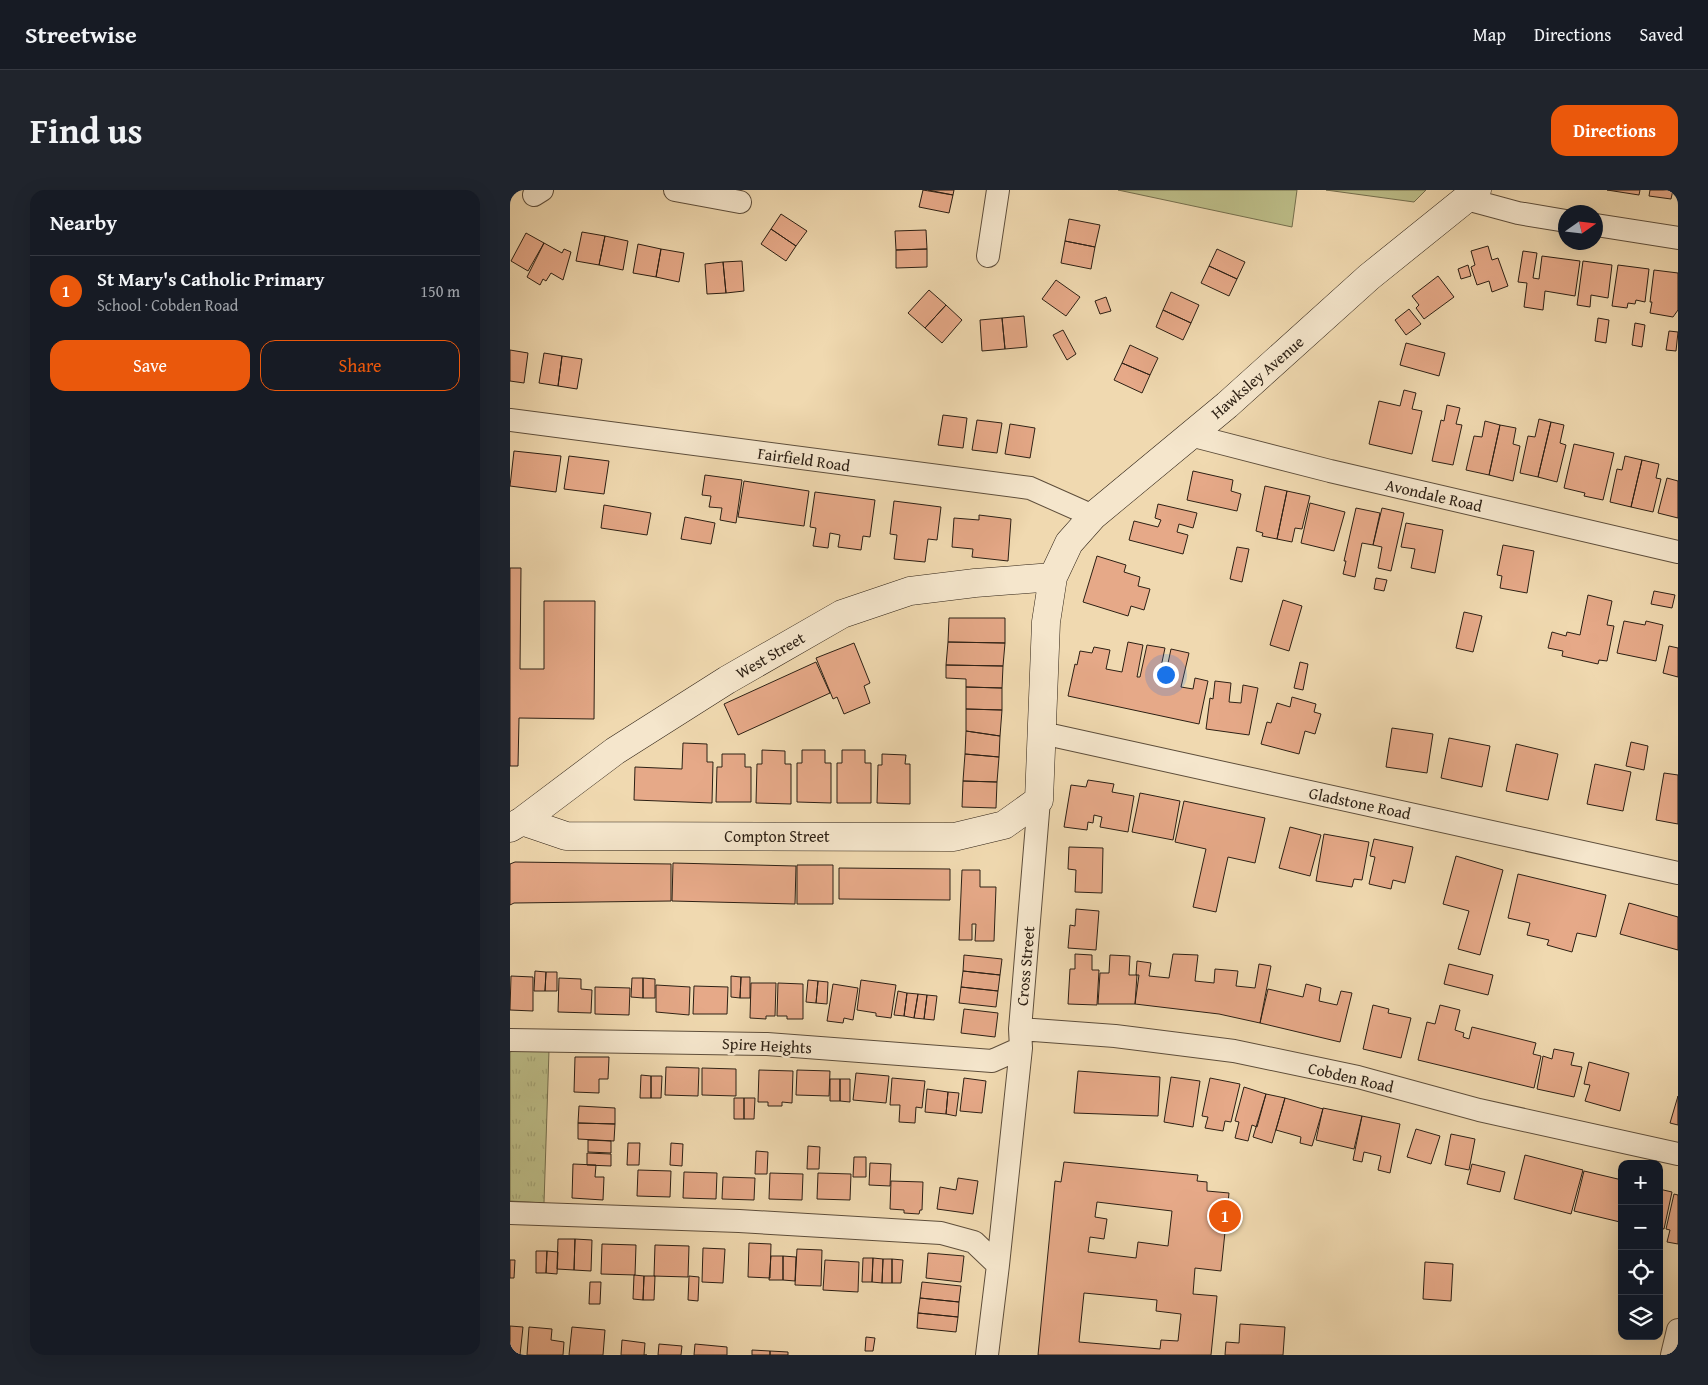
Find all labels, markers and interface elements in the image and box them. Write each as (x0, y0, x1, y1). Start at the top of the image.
text: Streetwise (25, 17, 137, 52)
text: Map (1473, 21, 1506, 48)
text: Directions (1534, 21, 1611, 48)
text: Saved (1639, 21, 1683, 48)
text: Find us (30, 105, 143, 156)
button: Directions (1551, 105, 1678, 156)
north arrow (1558, 205, 1603, 250)
text: Nearby (50, 207, 117, 238)
text: St Mary's Catholic Primary (97, 265, 324, 293)
text: 1 (62, 279, 70, 303)
text: 150 m (420, 279, 460, 303)
text: School · Cobden Road (97, 293, 238, 317)
street label: Hawksley Avenue (1205, 330, 1309, 424)
button: Save (50, 340, 250, 391)
button: Share (260, 340, 460, 391)
street label: Fairfield Road (756, 441, 852, 477)
street label: Avondale Road (1383, 472, 1485, 518)
street label: West Street (731, 625, 809, 685)
your location (1153, 662, 1179, 688)
street label: Gladstone Road (1307, 780, 1414, 826)
street label: Compton Street (724, 824, 830, 848)
street label: Cross Street (1010, 925, 1040, 1007)
street label: Spire Heights (721, 1031, 813, 1059)
street label: Cobden Road (1306, 1056, 1397, 1099)
map controls (1618, 1160, 1663, 1340)
button: + (1618, 1160, 1663, 1205)
pin: 1 (1209, 1197, 1241, 1235)
button: − (1618, 1205, 1663, 1250)
button: locate (1618, 1250, 1663, 1295)
button: layers (1618, 1295, 1663, 1340)

